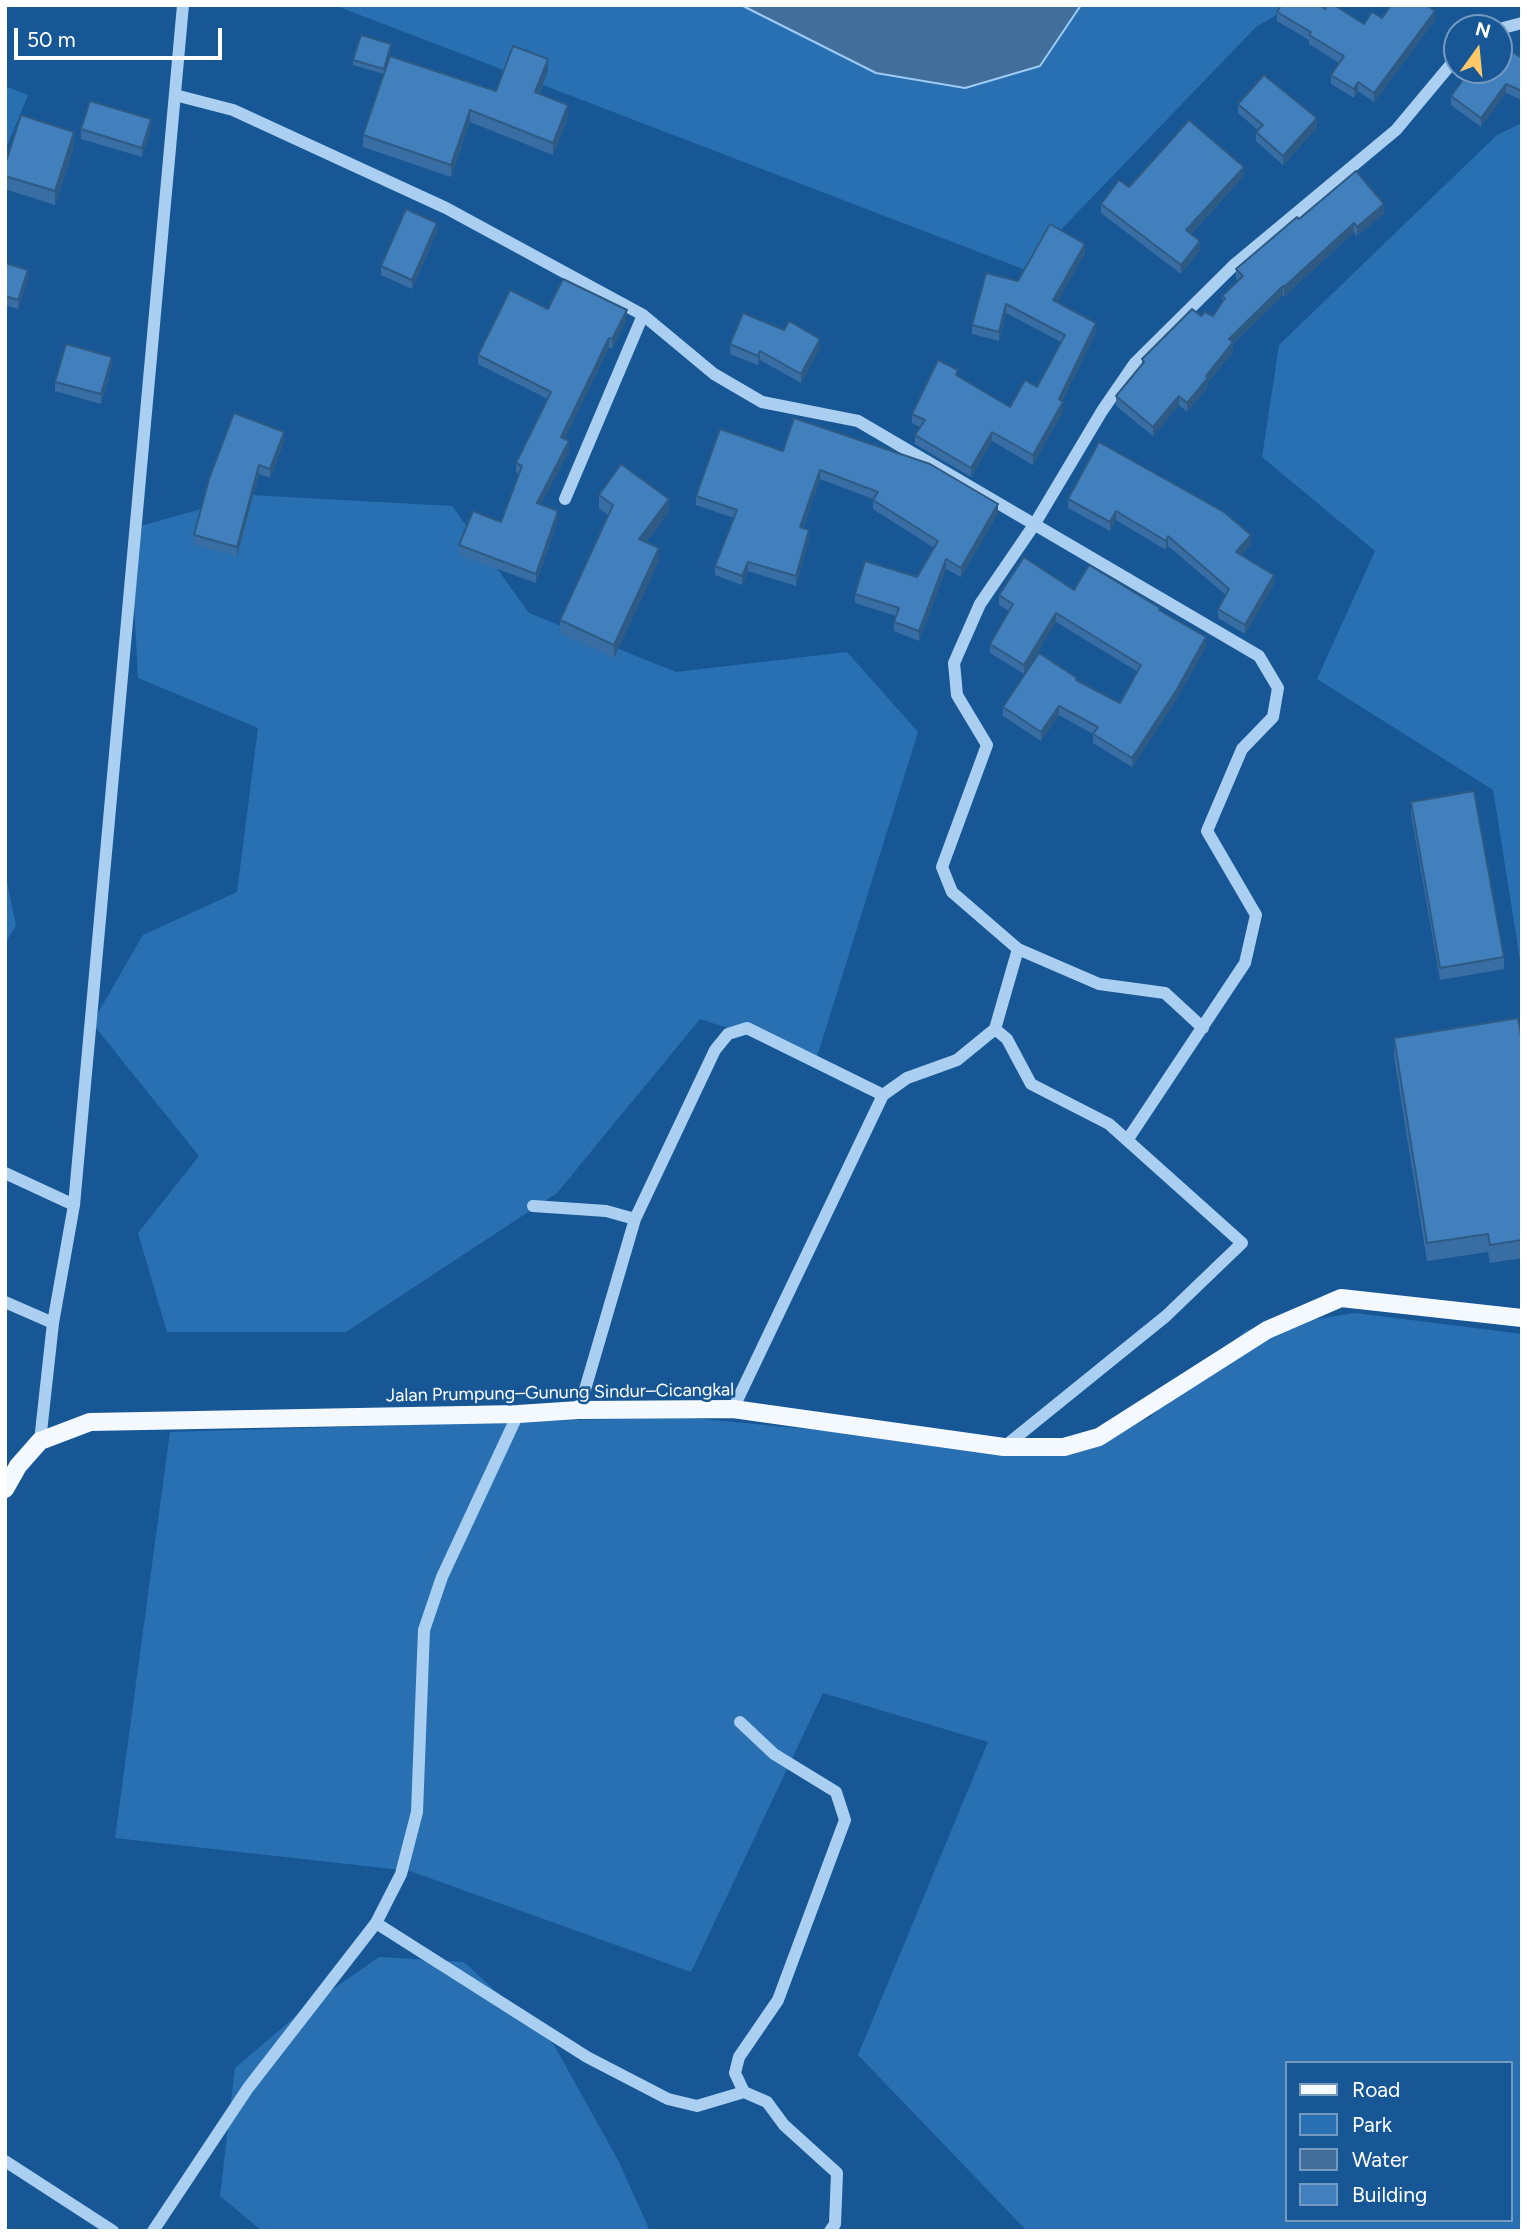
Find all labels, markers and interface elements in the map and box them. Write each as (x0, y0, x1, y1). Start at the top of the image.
scale bar (18, 14, 226, 58)
north arrow (1443, 14, 1513, 84)
text: N (1473, 17, 1493, 43)
text: 50 m (27, 27, 76, 52)
street label: Jalan Prumpung–Gunung Sindur–Cicangkal (386, 1379, 734, 1407)
legend (1286, 2061, 1513, 2222)
text: Road (1352, 2077, 1400, 2102)
text: Park (1352, 2112, 1392, 2137)
text: Water (1352, 2147, 1408, 2172)
text: Building (1352, 2182, 1427, 2207)

